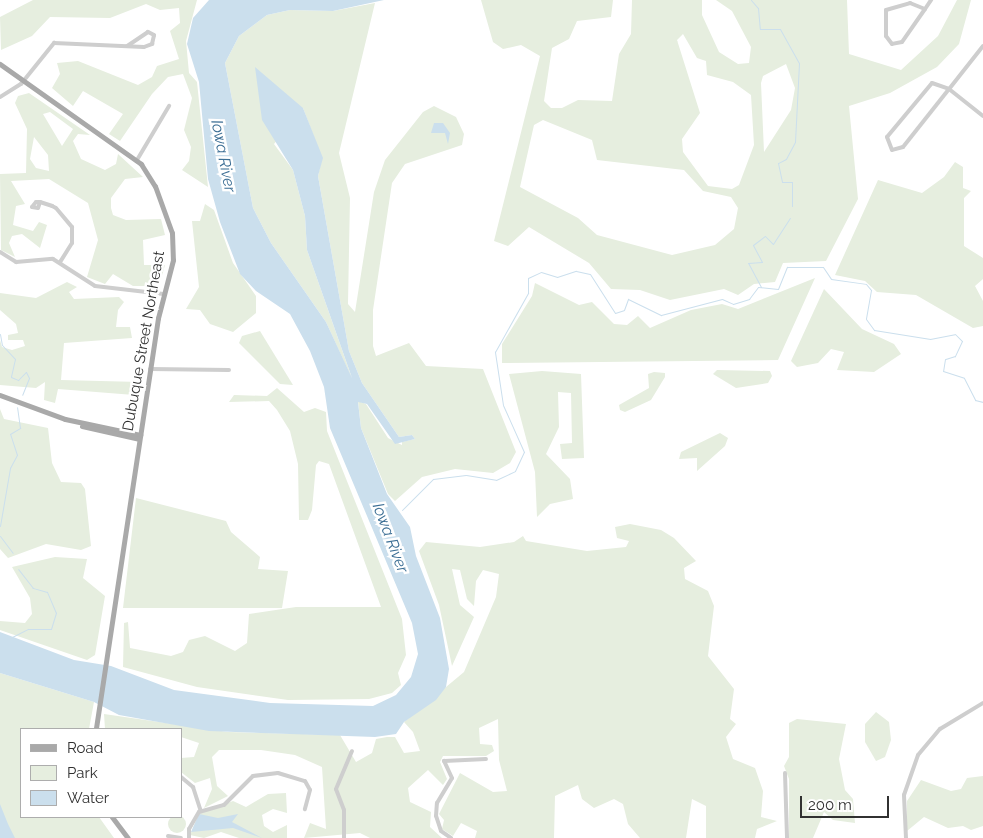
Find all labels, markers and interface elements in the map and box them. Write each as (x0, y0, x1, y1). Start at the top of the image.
water label: Iowa River (207, 118, 239, 194)
street label: Dubuque Street Northeast (119, 249, 169, 433)
water label: Iowa River (368, 500, 412, 576)
legend (20, 728, 182, 818)
text: Road (67, 739, 103, 757)
text: Park (67, 764, 98, 782)
scale bar (803, 786, 892, 818)
text: Water (67, 789, 109, 807)
text: 200 m (808, 796, 852, 814)

